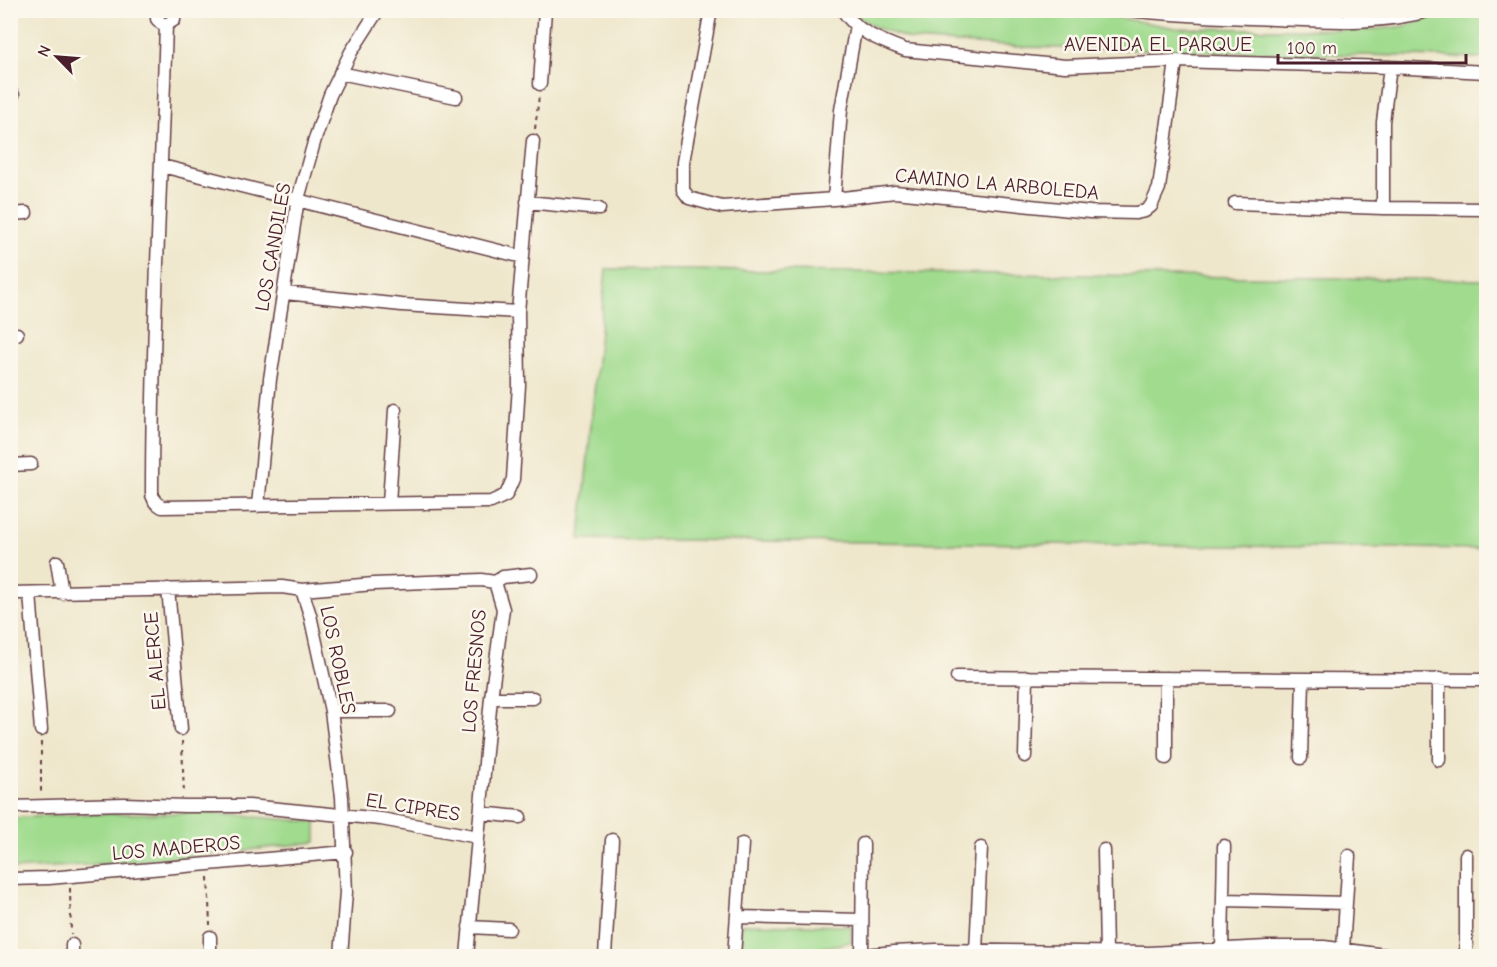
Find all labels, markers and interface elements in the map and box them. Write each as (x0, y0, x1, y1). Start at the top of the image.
north arrow (27, 27, 87, 87)
scale bar (1278, 27, 1466, 65)
street label: AVENIDA EL PARQUE (1064, 33, 1252, 56)
text: 100 m (1287, 38, 1337, 59)
text: N (34, 43, 55, 60)
street label: CAMINO LA ARBOLEDA (894, 164, 1100, 204)
street label: LOS CANDILES (250, 181, 296, 313)
street label: LOS ROBLES (315, 604, 361, 716)
street label: LOS FRESNOS (457, 608, 491, 734)
street label: EL ALERCE (139, 611, 171, 711)
street label: EL CIPRES (364, 788, 462, 826)
street label: LOS MADEROS (111, 831, 241, 865)

